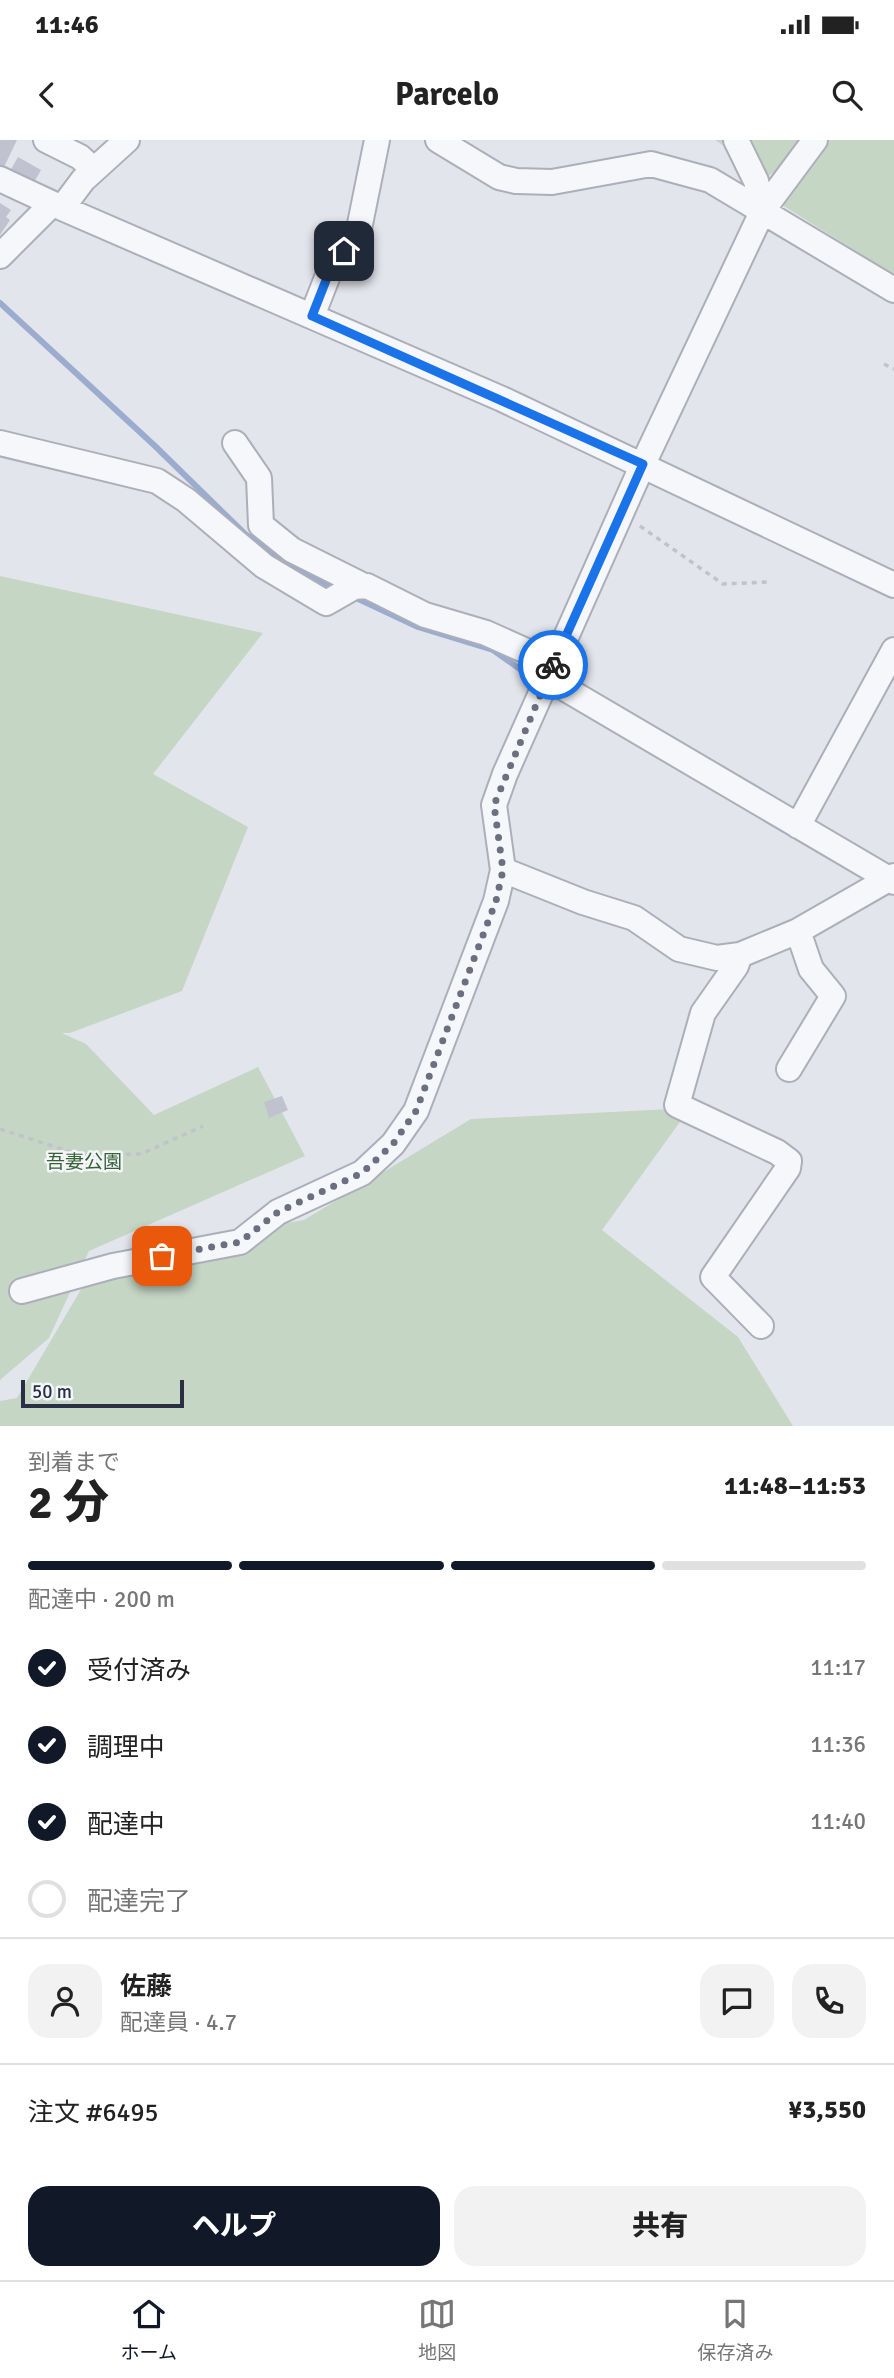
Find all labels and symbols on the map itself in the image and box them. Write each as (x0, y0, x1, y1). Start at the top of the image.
pin (314, 221, 374, 281)
courier (518, 630, 588, 700)
park label: 吾妻公園 (46, 1150, 122, 1174)
pin (132, 1226, 192, 1286)
scale bar (21, 1377, 184, 1409)

